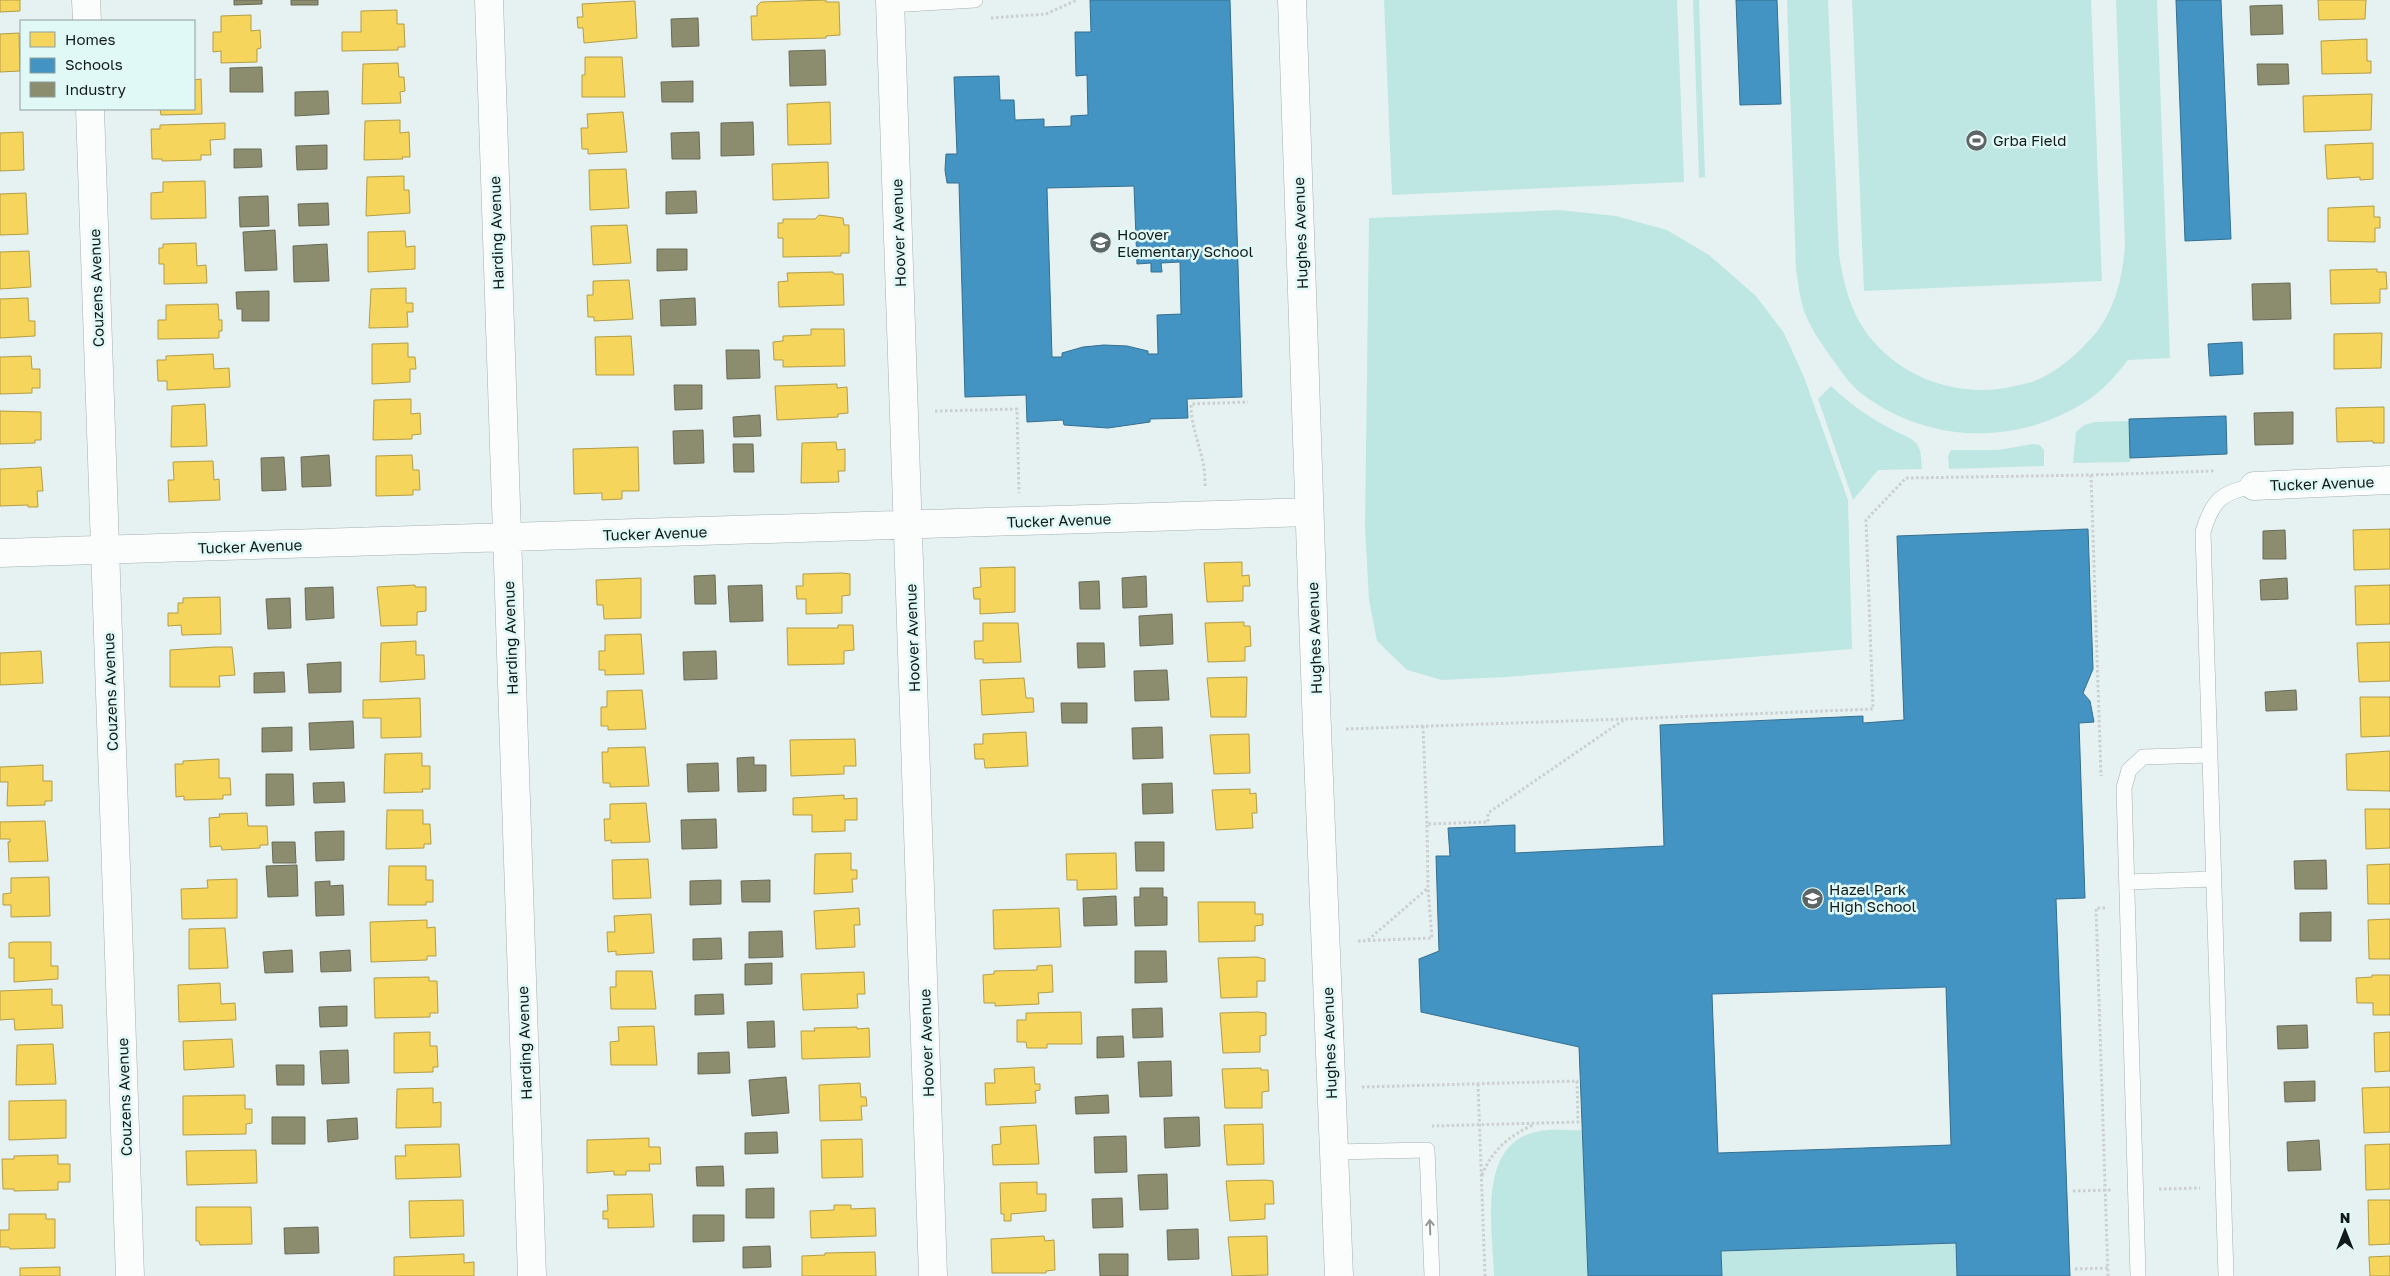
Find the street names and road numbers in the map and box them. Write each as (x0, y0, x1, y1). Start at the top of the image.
street label: Harding Avenue (485, 175, 507, 290)
street label: Hughes Avenue (1289, 176, 1311, 289)
street label: Hoover Avenue (887, 178, 909, 288)
street label: Couzens Avenue (85, 228, 107, 348)
street label: Tucker Avenue (2269, 472, 2375, 494)
street label: Tucker Avenue (1006, 509, 1112, 531)
street label: Tucker Avenue (602, 522, 708, 544)
street label: Tucker Avenue (197, 535, 303, 557)
street label: Harding Avenue (499, 580, 521, 695)
street label: Hughes Avenue (1303, 581, 1325, 694)
street label: Hoover Avenue (901, 583, 923, 693)
street label: Couzens Avenue (99, 632, 121, 752)
street label: Harding Avenue (513, 985, 535, 1100)
street label: Hughes Avenue (1318, 986, 1340, 1099)
street label: Hoover Avenue (915, 988, 937, 1098)
street label: Couzens Avenue (113, 1037, 135, 1157)

